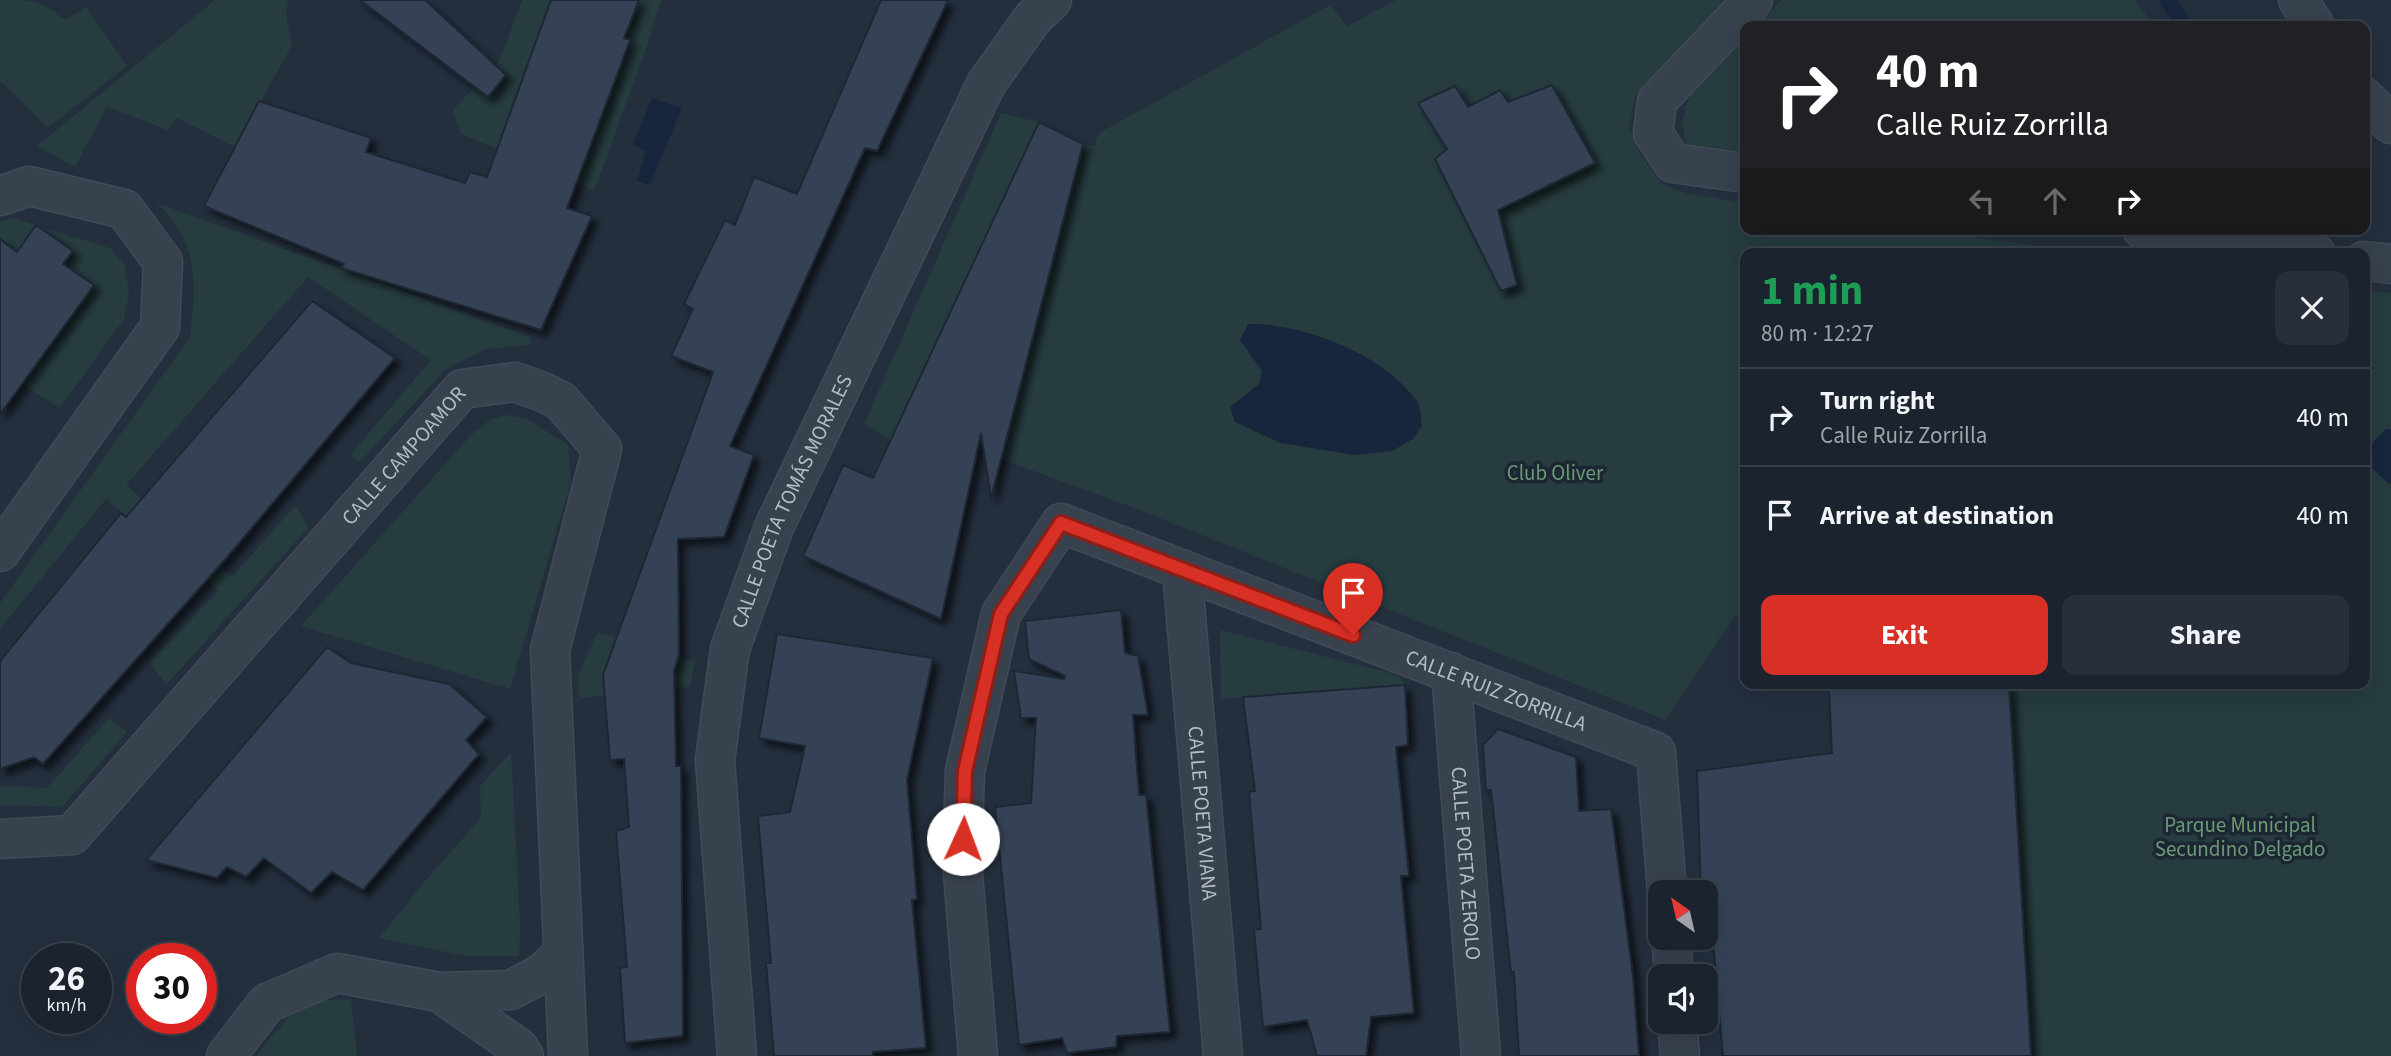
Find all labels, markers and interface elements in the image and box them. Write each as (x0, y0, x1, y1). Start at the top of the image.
text: 40 m (1876, 37, 1980, 107)
icon: right (1761, 49, 1852, 140)
text: Calle Ruiz Zorrilla (1876, 102, 2109, 148)
icon: left (1963, 182, 2001, 220)
icon: ahead (2036, 182, 2074, 220)
icon: right (2109, 182, 2147, 220)
text: 1 min (1761, 261, 1863, 321)
button: close (2275, 271, 2349, 345)
text: 80 m · 12:27 (1761, 317, 1874, 350)
street label: CALLE POETA TOMÁS MORALES (724, 369, 860, 632)
street label: CALLE CAMPOAMOR (334, 380, 473, 532)
text: Turn right (1820, 382, 1935, 419)
icon: right (1761, 398, 1799, 436)
text: 40 m (2296, 399, 2349, 436)
text: Calle Ruiz Zorrilla (1820, 419, 1987, 452)
park label: Club Oliver (1507, 458, 1604, 488)
icon: arrive (1761, 496, 1799, 534)
text: Arrive at destination (1820, 497, 2054, 534)
text: 40 m (2296, 497, 2349, 534)
pin (1323, 563, 1383, 635)
icon: arrive (1334, 574, 1372, 612)
button: Exit (1761, 595, 2048, 675)
button: Share (2062, 595, 2349, 675)
street label: CALLE RUIZ ZORRILLA (1401, 642, 1592, 739)
street label: CALLE POETA VIANA (1180, 725, 1225, 902)
street label: CALLE POETA ZEROLO (1443, 766, 1488, 961)
position arrow (926, 802, 1000, 876)
park label: Parque Municipal Secundino Delgado (2155, 810, 2325, 864)
north arrow (1648, 880, 1718, 950)
map controls (1648, 880, 1718, 1034)
speed limit sign: 30 (126, 943, 217, 1034)
text: 26 (48, 954, 85, 1004)
button: sound (1648, 964, 1718, 1034)
text: km/h (47, 993, 86, 1018)

